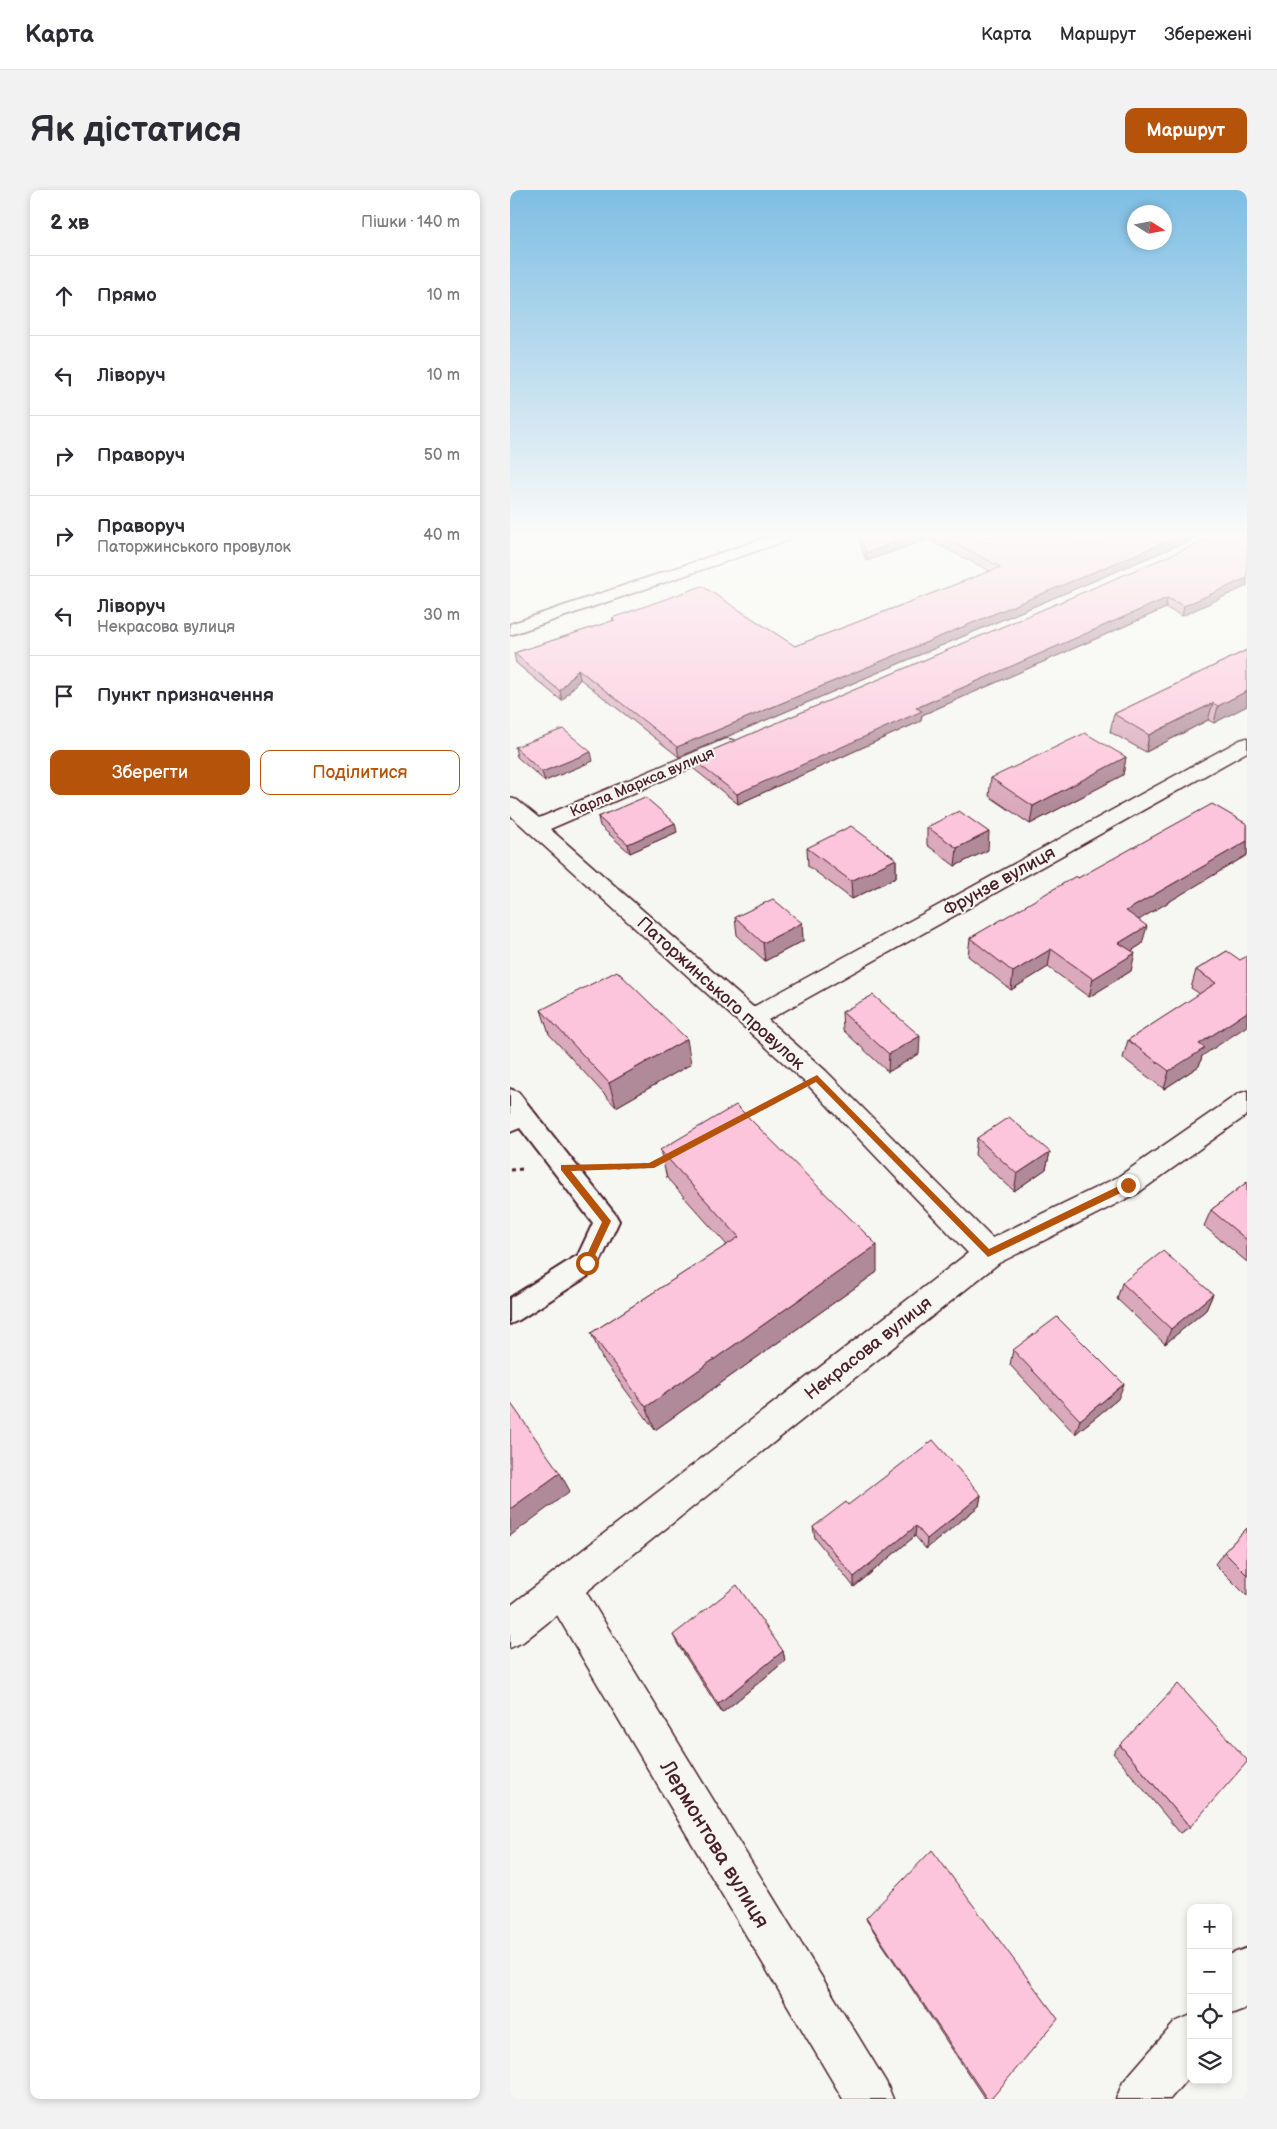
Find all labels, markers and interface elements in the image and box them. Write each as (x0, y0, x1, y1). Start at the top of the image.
text: Карта (25, 20, 94, 49)
text: Карта (981, 24, 1032, 45)
text: Маршрут (1060, 24, 1136, 45)
text: Збережені (1164, 24, 1252, 45)
button: Маршрут (1125, 108, 1247, 153)
text: Як дістатися (30, 109, 242, 152)
north arrow (1127, 205, 1172, 250)
text: 2 хв (50, 210, 89, 235)
text: Пішки · 140 m (361, 213, 460, 232)
icon: ahead (50, 282, 78, 310)
text: Прямо (97, 284, 157, 307)
text: 10 m (427, 286, 460, 305)
icon: left (50, 362, 78, 390)
text: Ліворуч (97, 364, 166, 387)
text: 10 m (427, 366, 460, 385)
icon: right (50, 442, 78, 470)
text: Праворуч (97, 444, 185, 467)
text: 50 m (424, 446, 460, 465)
text: Праворуч (97, 515, 185, 538)
icon: right (50, 522, 78, 550)
text: 40 m (423, 526, 460, 545)
text: Паторжинського провулок (97, 538, 291, 557)
text: Ліворуч (97, 595, 166, 618)
icon: left (50, 602, 78, 630)
text: 30 m (423, 606, 460, 625)
text: Некрасова вулиця (97, 618, 235, 637)
icon: arrive (50, 682, 78, 710)
text: Пункт призначення (97, 684, 274, 707)
street label: Карла Маркса вулиця (567, 743, 717, 821)
button: Зберегти (50, 750, 250, 795)
button: Поділитися (260, 750, 460, 795)
street label: Фрунзе вулиця (940, 842, 1059, 921)
street label: Паторжинського провулок (633, 913, 809, 1074)
route end (1117, 1174, 1140, 1197)
route start (576, 1252, 599, 1275)
street label: Некрасова вулиця (801, 1292, 936, 1405)
street label: Лермонтова вулиця (654, 1755, 775, 1933)
map controls (1187, 1904, 1232, 2084)
button: + (1187, 1904, 1232, 1949)
button: − (1187, 1949, 1232, 1994)
button: locate (1187, 1994, 1232, 2039)
button: layers (1187, 2039, 1232, 2084)

